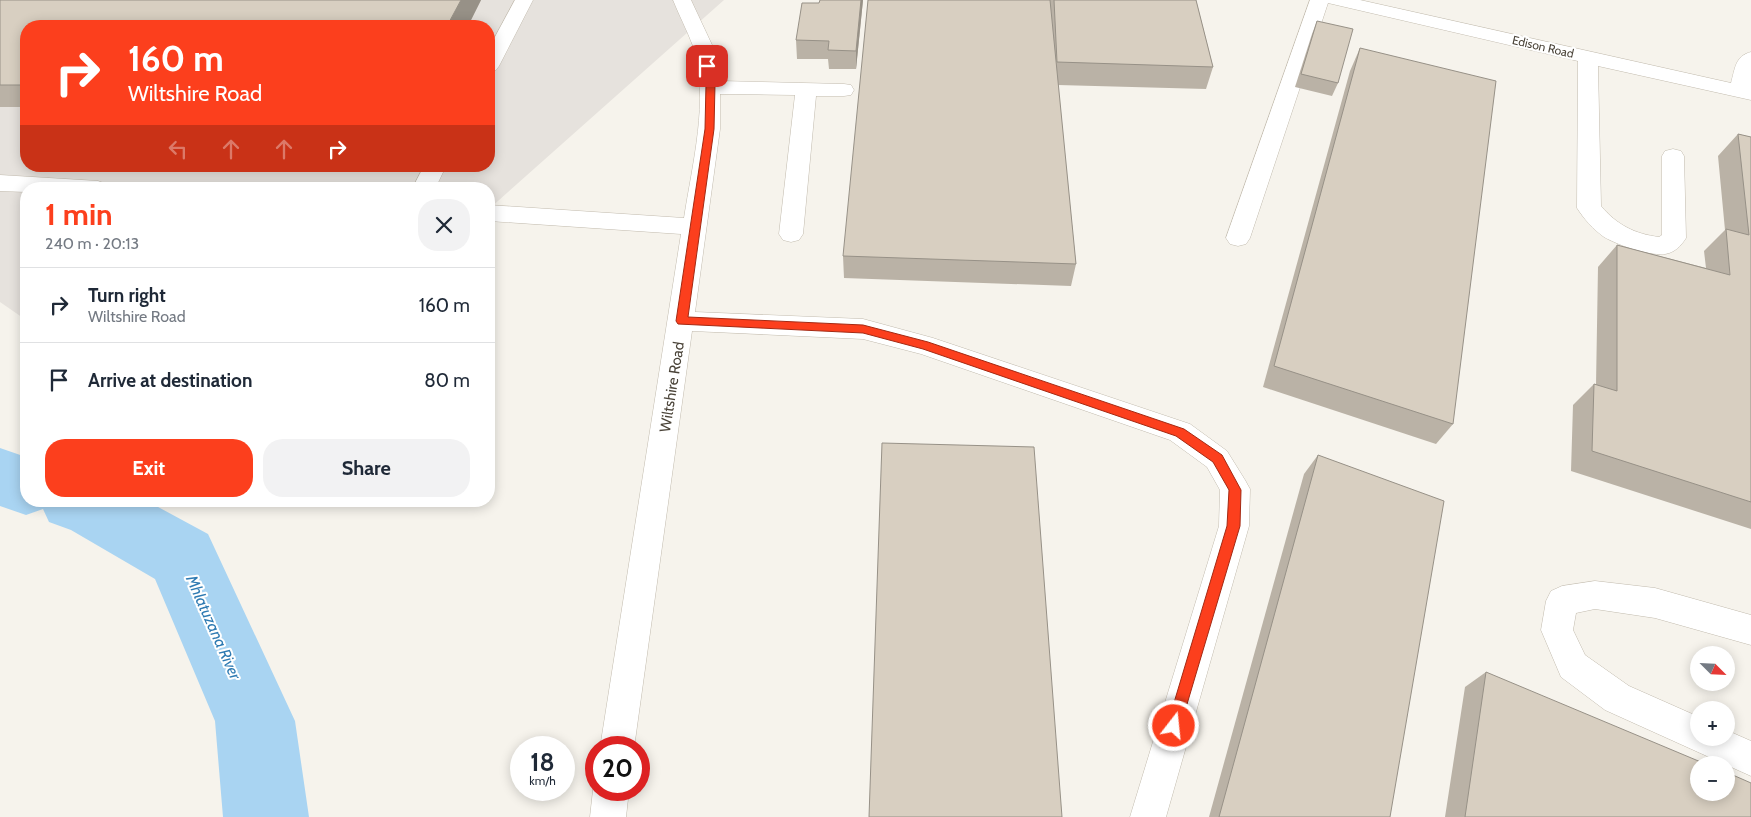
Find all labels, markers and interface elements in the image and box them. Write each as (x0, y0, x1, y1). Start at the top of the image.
street label: Edison Road (1511, 32, 1575, 61)
text: 160 m (128, 37, 224, 80)
icon: right (45, 40, 110, 105)
pin (686, 45, 728, 87)
icon: arrive (693, 52, 721, 80)
text: Wiltshire Road (128, 80, 262, 107)
icon: left (164, 135, 192, 163)
icon: ahead (217, 135, 245, 163)
icon: ahead (270, 135, 298, 163)
icon: right (323, 135, 351, 163)
text: 1 min (45, 196, 113, 233)
button: close (418, 199, 470, 251)
text: 240 m · 20:13 (45, 234, 139, 253)
text: Turn right (88, 284, 166, 307)
icon: right (45, 291, 73, 319)
text: 160 m (419, 294, 470, 317)
text: Wiltshire Road (88, 307, 186, 326)
street label: Wiltshire Road (656, 340, 688, 434)
icon: arrive (45, 366, 73, 394)
text: Arrive at destination (88, 369, 252, 392)
text: 80 m (424, 369, 470, 392)
button: Exit (45, 439, 253, 497)
button: Share (263, 439, 470, 497)
water label: Mhlatuzana River (182, 571, 245, 683)
north arrow (1690, 646, 1735, 691)
map controls (1690, 646, 1735, 801)
position arrow (1147, 699, 1199, 751)
button: + (1690, 701, 1735, 746)
speed limit sign: 20 (585, 736, 650, 801)
text: 18 (530, 747, 555, 777)
button: − (1690, 756, 1735, 801)
text: km/h (529, 773, 556, 788)

